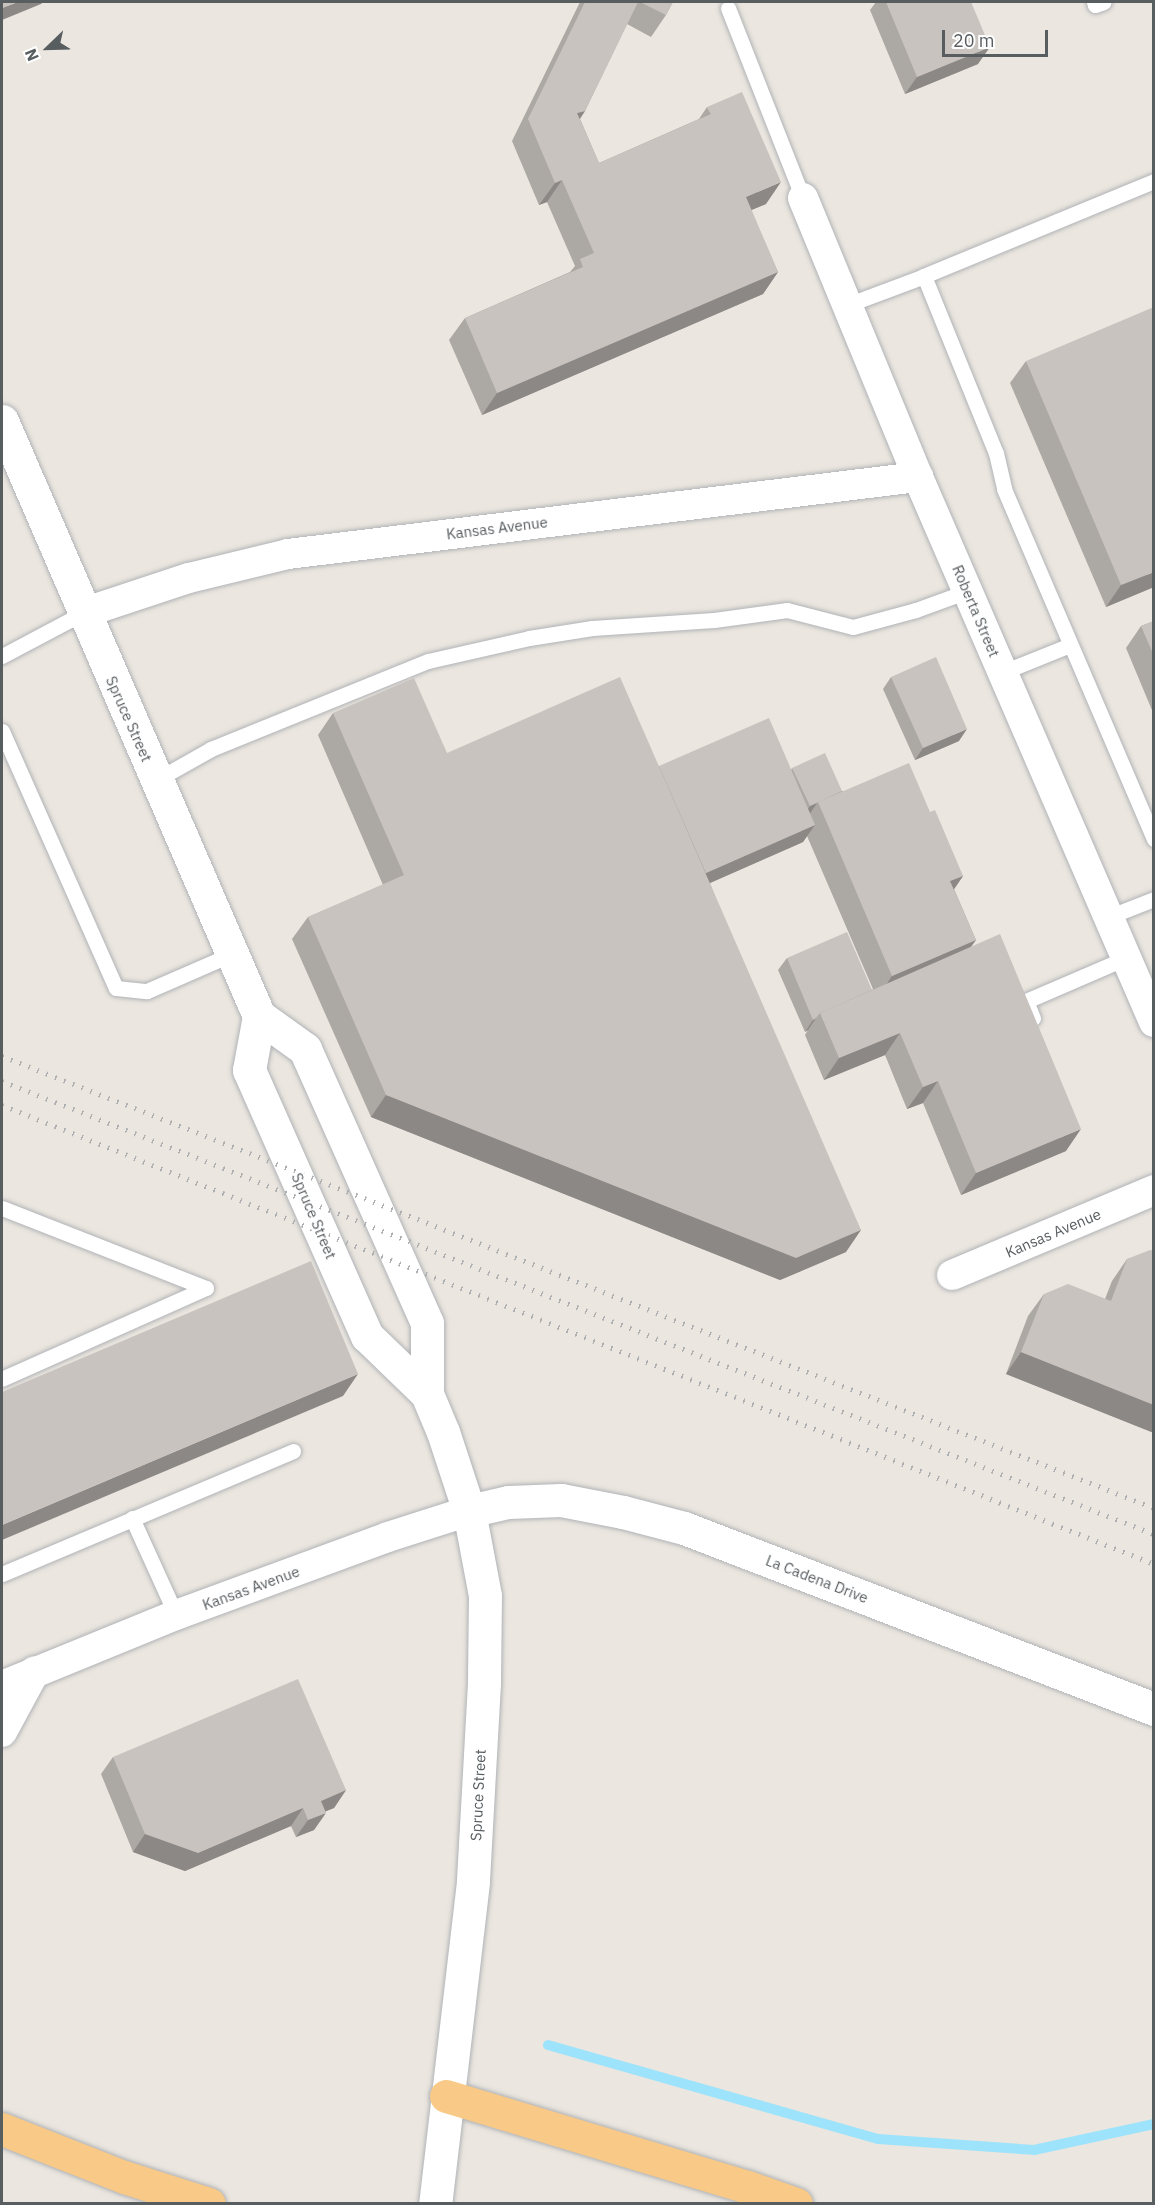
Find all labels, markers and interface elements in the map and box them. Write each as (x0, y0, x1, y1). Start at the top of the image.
north arrow (18, 18, 78, 78)
scale bar (945, 18, 1052, 56)
text: 20 m (953, 29, 995, 52)
text: N (20, 46, 43, 64)
street label: Kansas Avenue (445, 513, 549, 543)
street label: Roberta Street (949, 562, 1003, 660)
street label: Spruce Street (102, 673, 156, 765)
street label: Spruce Street (288, 1170, 340, 1262)
street label: Kansas Avenue (1003, 1205, 1103, 1261)
street label: La Cadena Drive (763, 1551, 871, 1607)
street label: Kansas Avenue (200, 1562, 302, 1614)
street label: Spruce Street (467, 1749, 489, 1841)

